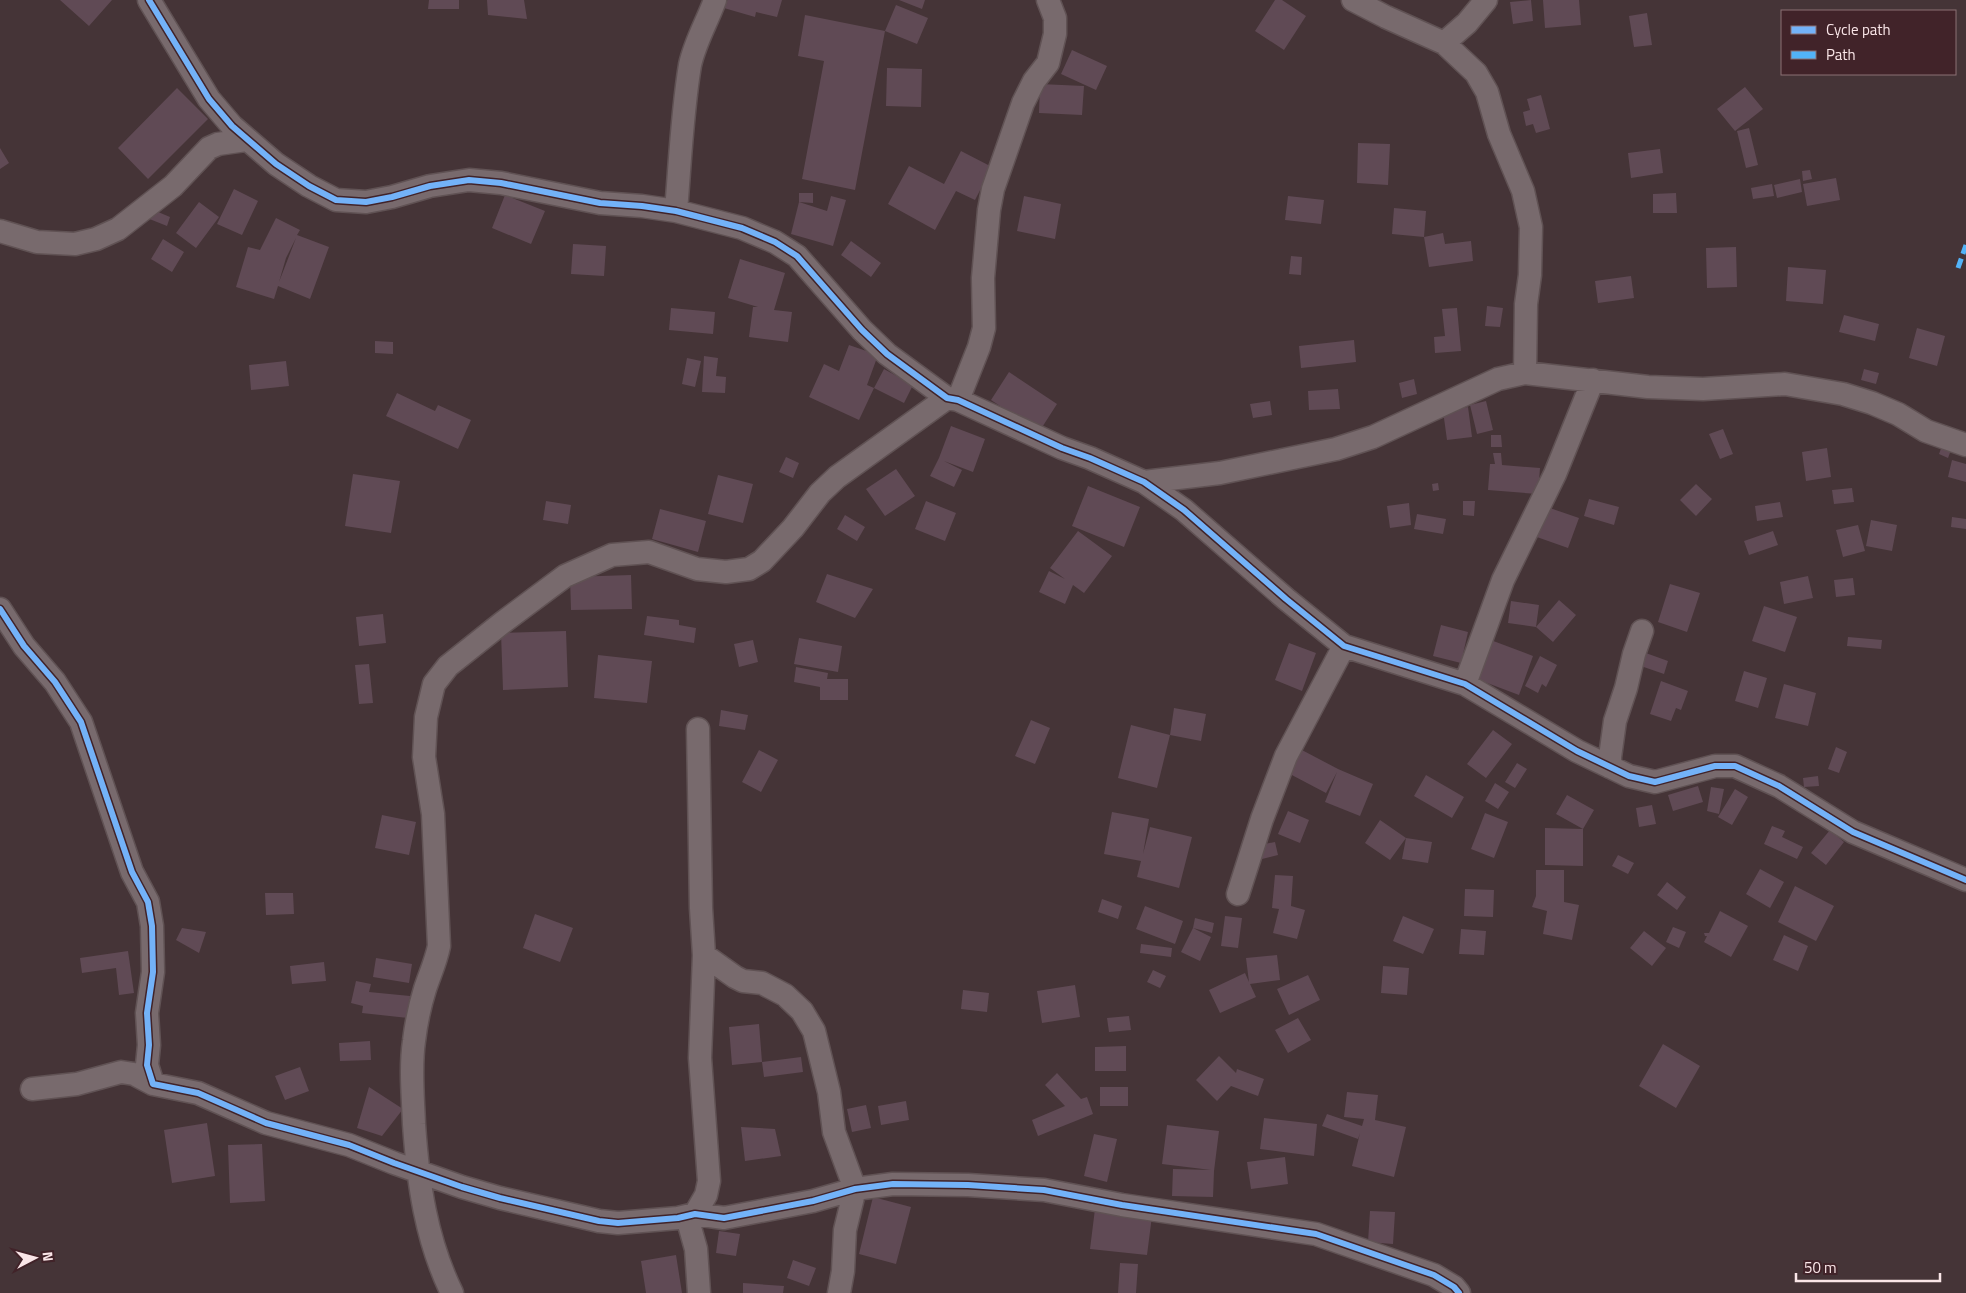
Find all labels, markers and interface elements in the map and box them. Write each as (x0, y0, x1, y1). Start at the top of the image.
legend (1781, 10, 1956, 75)
text: Cycle path (1826, 18, 1891, 41)
text: Path (1826, 43, 1856, 66)
north arrow (10, 1233, 60, 1283)
scale bar (1796, 1250, 1940, 1282)
text: N (37, 1251, 59, 1263)
text: 50 m (1804, 1256, 1837, 1279)

